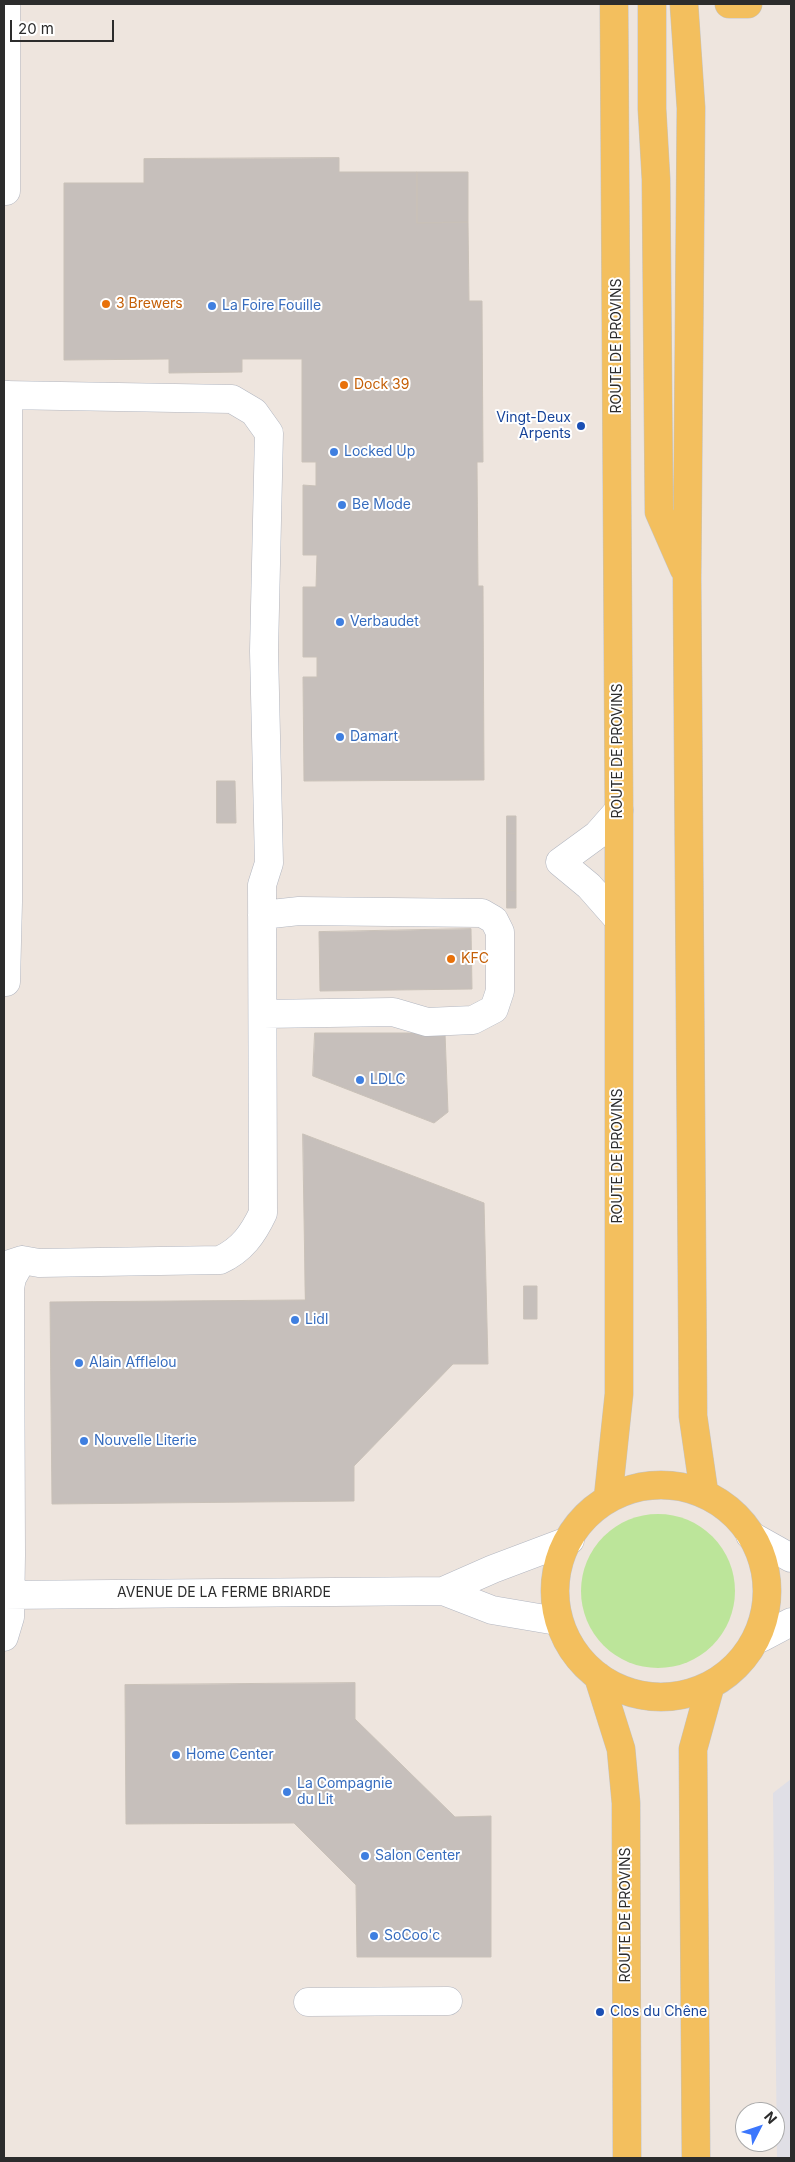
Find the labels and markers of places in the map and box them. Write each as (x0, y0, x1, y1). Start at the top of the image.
place label: 3 Brewers (116, 296, 183, 312)
marker: 3 Brewers (100, 298, 112, 310)
place label: La Foire Fouille (222, 298, 321, 314)
marker: La Foire Fouille (206, 300, 218, 312)
place label: Dock 39 (354, 377, 409, 393)
marker: Dock 39 (338, 379, 350, 391)
place label: Vingt-Deux Arpents (496, 410, 571, 442)
marker: Vingt-Deux Arpents (575, 420, 587, 432)
place label: Locked Up (344, 444, 415, 460)
marker: Locked Up (328, 446, 340, 458)
place label: Be Mode (352, 497, 411, 513)
marker: Be Mode (336, 499, 348, 511)
place label: Verbaudet (350, 614, 419, 630)
marker: Verbaudet (334, 616, 346, 628)
place label: Damart (350, 729, 398, 745)
marker: Damart (334, 731, 346, 743)
place label: KFC (461, 951, 489, 967)
marker: KFC (445, 953, 457, 965)
place label: LDLC (370, 1072, 406, 1088)
marker: LDLC (354, 1074, 366, 1086)
place label: Lidl (305, 1312, 328, 1328)
marker: Lidl (289, 1314, 301, 1326)
place label: Alain Afflelou (89, 1355, 177, 1371)
marker: Alain Afflelou (73, 1357, 85, 1369)
place label: Nouvelle Literie (94, 1433, 197, 1449)
marker: Nouvelle Literie (78, 1435, 90, 1447)
place label: Home Center (186, 1747, 274, 1763)
marker: Home Center (170, 1749, 182, 1761)
place label: La Compagnie du Lit (297, 1776, 393, 1808)
marker: La Compagnie du Lit (281, 1786, 293, 1798)
place label: Salon Center (375, 1848, 460, 1864)
marker: Salon Center (359, 1850, 371, 1862)
place label: SoCoo'c (384, 1928, 440, 1944)
marker: SoCoo'c (368, 1930, 380, 1942)
place label: Clos du Chêne (610, 2004, 707, 2020)
marker: Clos du Chêne (594, 2006, 606, 2018)

